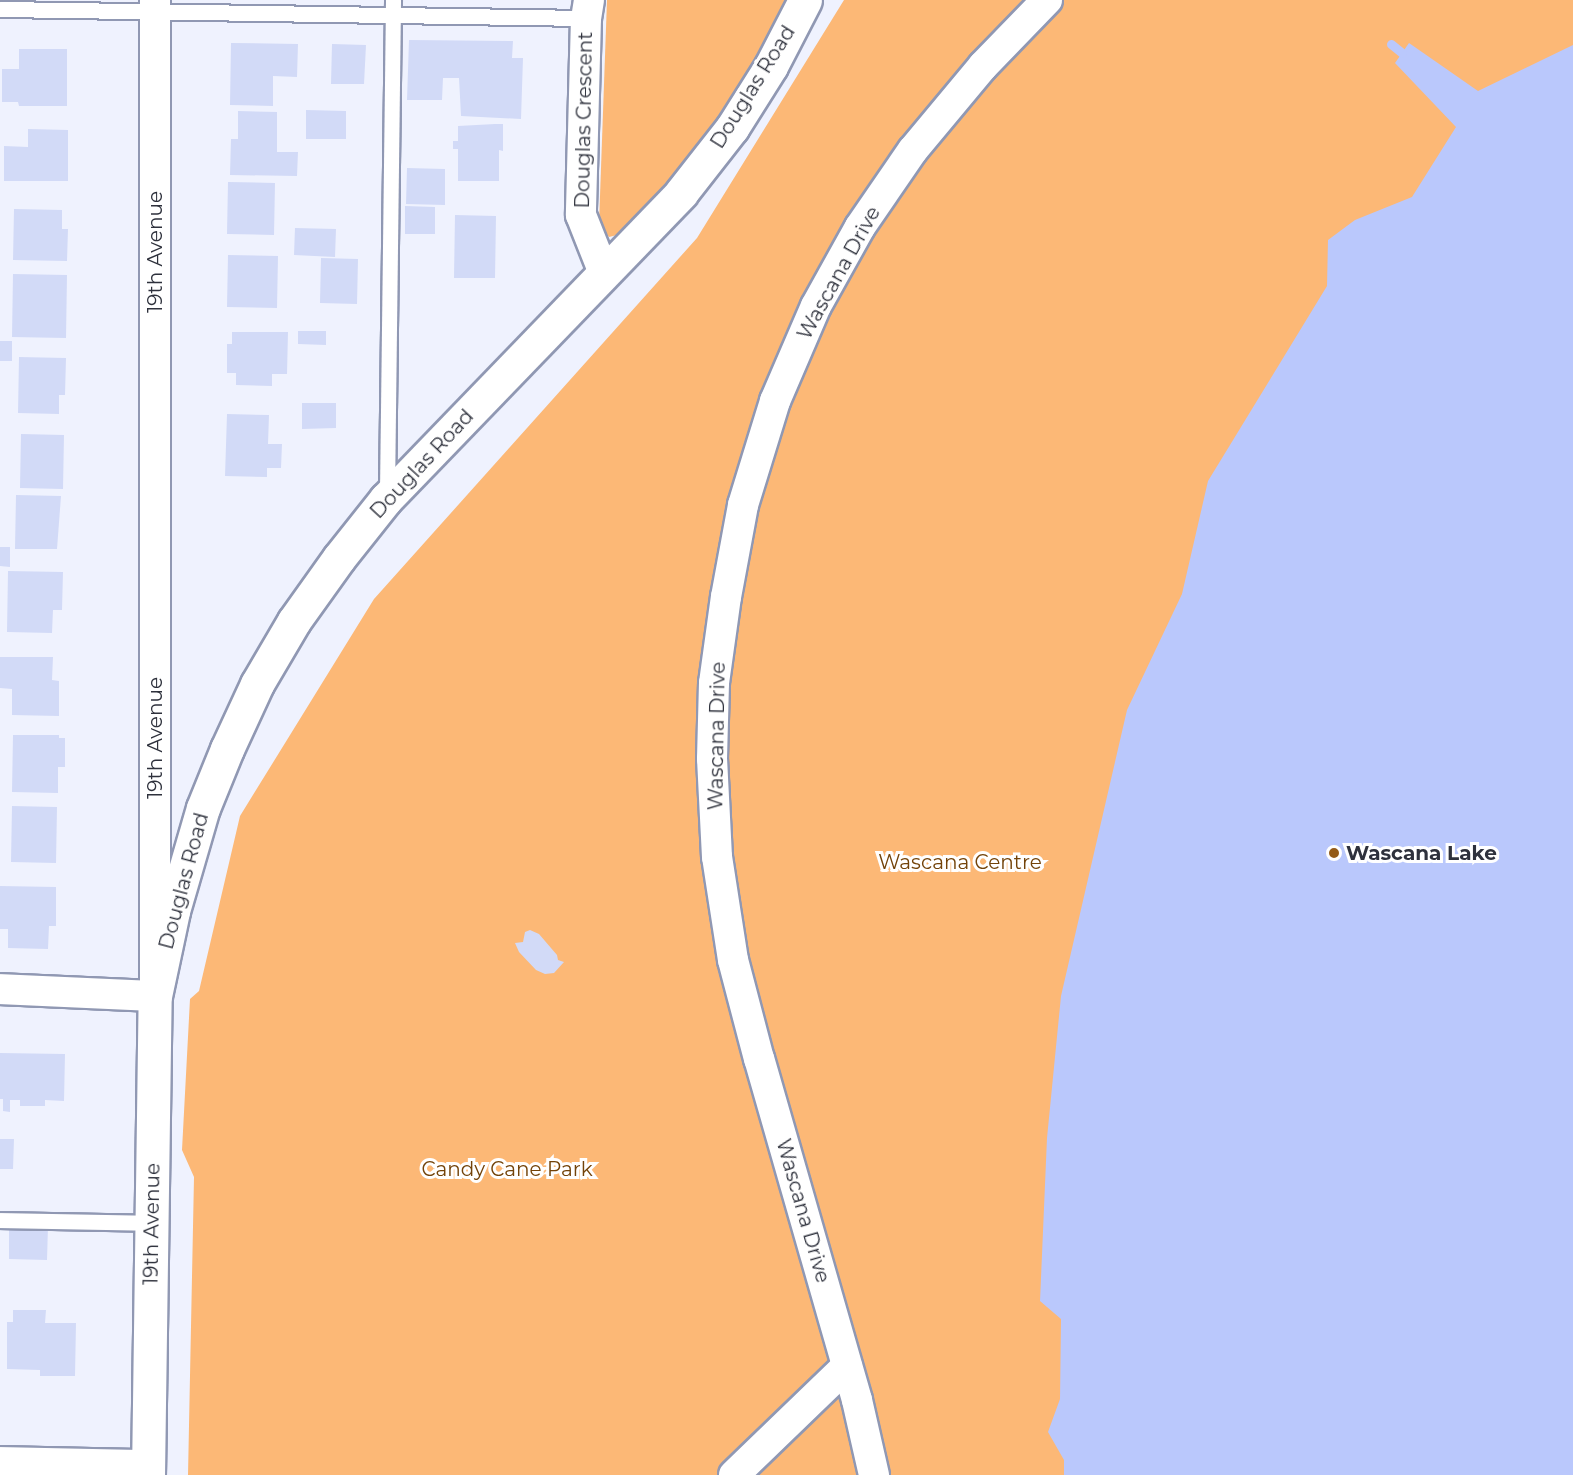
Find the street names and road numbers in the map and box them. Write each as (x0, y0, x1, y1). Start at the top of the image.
street label: Douglas Road (706, 21, 800, 153)
street label: Douglas Crescent (570, 31, 598, 209)
street label: 19th Avenue (143, 191, 167, 313)
street label: Wascana Drive (792, 202, 886, 344)
street label: Douglas Road (365, 404, 479, 524)
street label: Wascana Drive (704, 661, 730, 811)
street label: 19th Avenue (143, 677, 167, 799)
street label: Douglas Road (154, 810, 214, 952)
street label: Wascana Drive (771, 1136, 835, 1286)
street label: 19th Avenue (139, 1163, 165, 1285)

